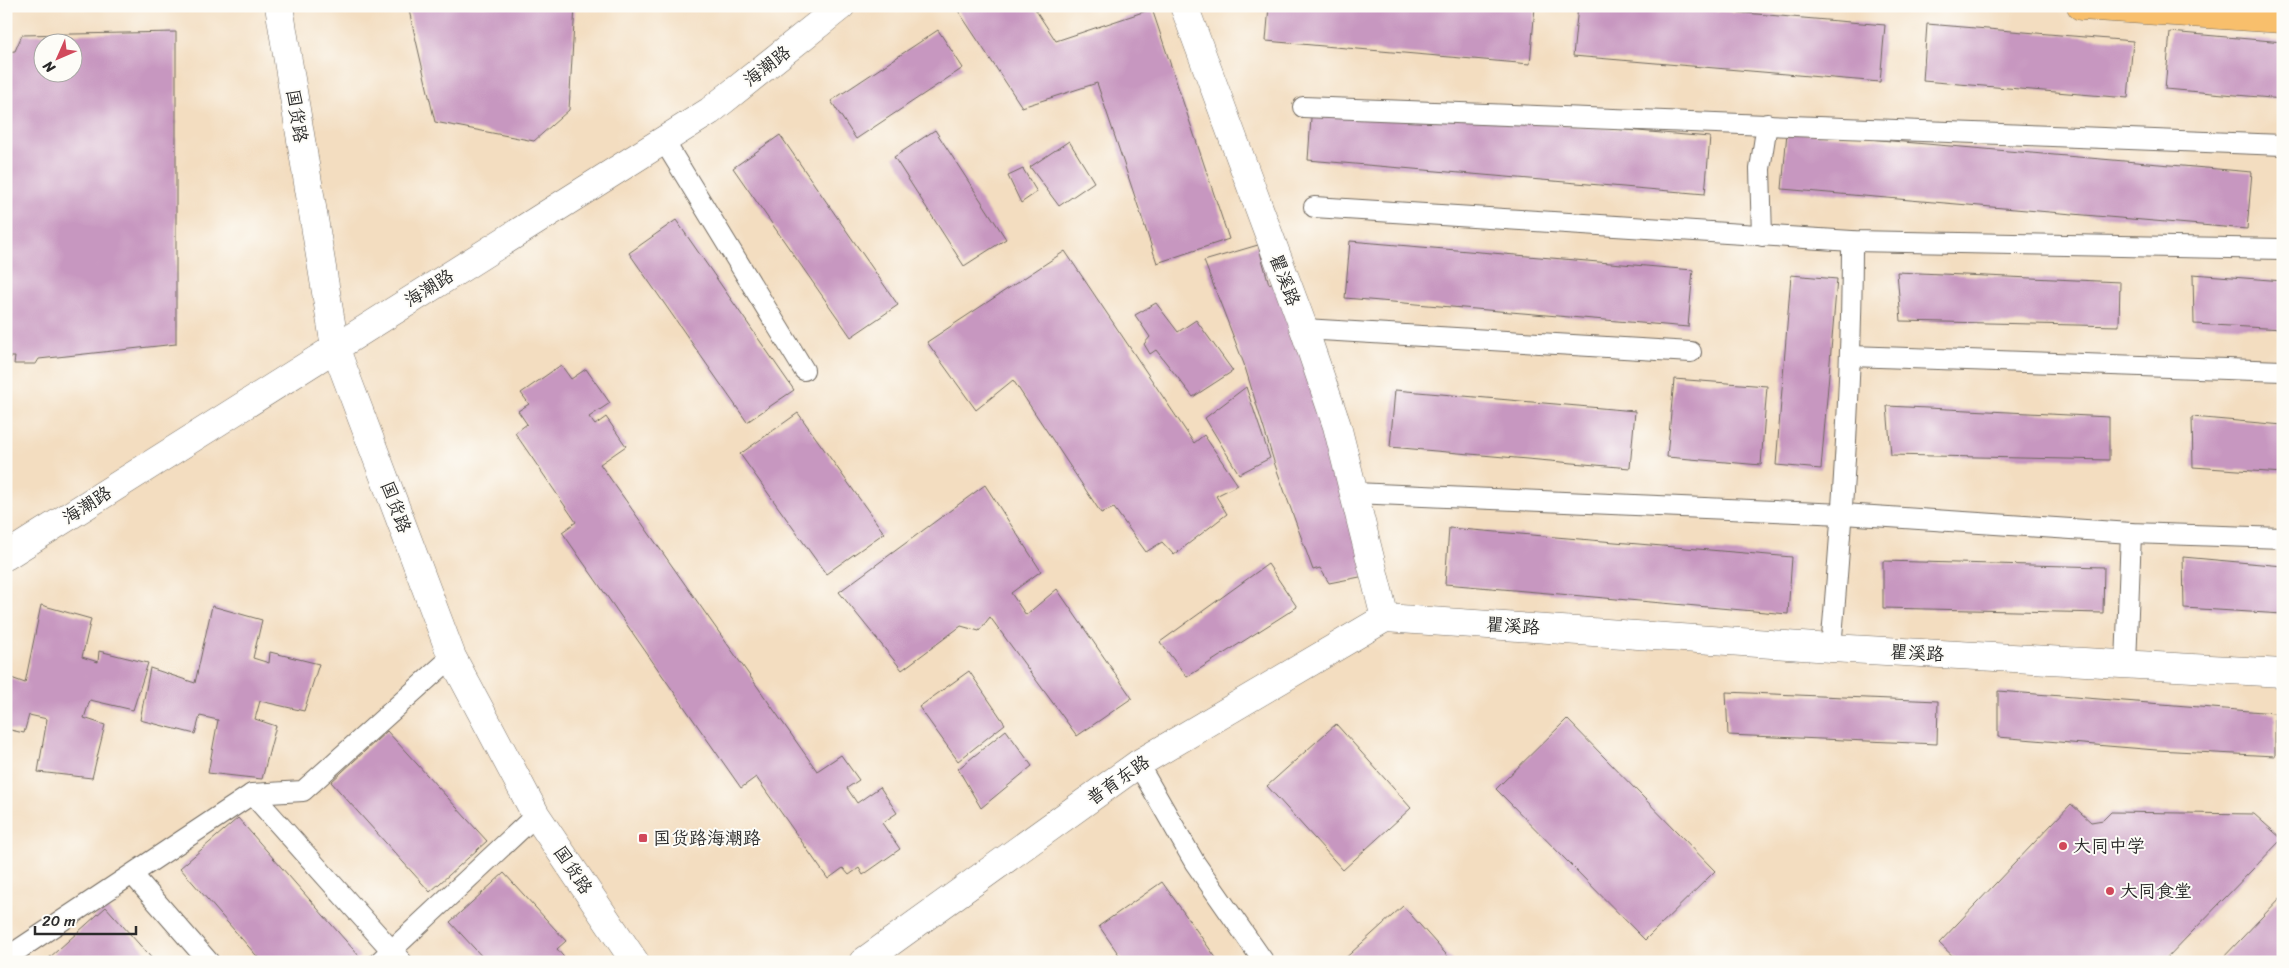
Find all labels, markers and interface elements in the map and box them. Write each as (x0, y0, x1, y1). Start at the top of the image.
north arrow (32, 32, 82, 82)
street label: 海潮路 (736, 37, 798, 95)
text: N (37, 54, 62, 80)
street label: 国货路 (277, 87, 317, 145)
street label: 瞿溪路 (1260, 249, 1310, 311)
street label: 海潮路 (398, 260, 460, 316)
street label: 国货路 (371, 476, 421, 538)
street label: 海潮路 (56, 477, 118, 533)
street label: 瞿溪路 (1485, 608, 1541, 644)
street label: 瞿溪路 (1889, 636, 1945, 670)
street label: 普育东路 (1079, 746, 1157, 814)
place label: 国货路海潮路 (653, 822, 761, 854)
place label: 大同中学 (2073, 830, 2145, 862)
marker: 国货路海潮路 (637, 832, 649, 844)
street label: 国货路 (545, 839, 601, 901)
marker: 大同中学 (2057, 840, 2069, 852)
place label: 大同食堂 (2120, 875, 2192, 907)
marker: 大同食堂 (2104, 885, 2116, 897)
scale bar (35, 903, 136, 935)
text: 20 m (42, 908, 76, 934)

